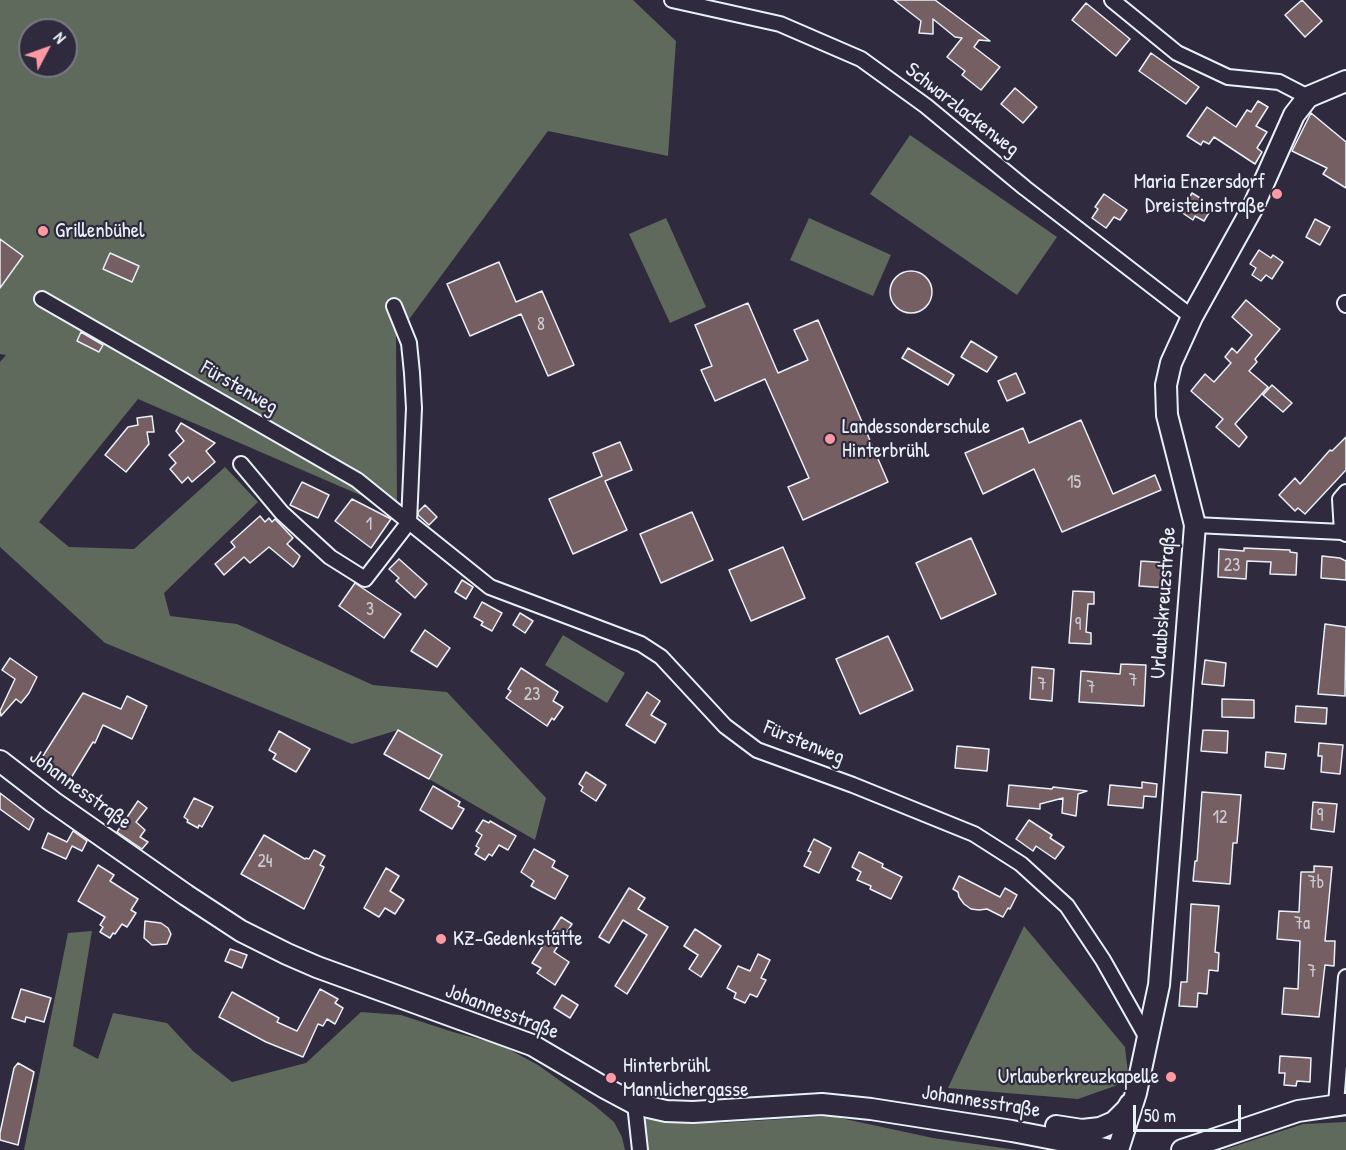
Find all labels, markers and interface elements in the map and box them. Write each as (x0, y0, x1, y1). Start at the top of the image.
north arrow (18, 18, 78, 78)
text: N (49, 27, 71, 48)
street label: Schwarzlackenweg (900, 58, 1024, 162)
place label: Maria Enzersdorf Dreisteinstraße (1134, 169, 1265, 219)
marker: Maria Enzersdorf Dreisteinstraße (1270, 187, 1284, 201)
place label: Grillenbühel (55, 218, 145, 244)
marker: Grillenbühel (36, 224, 50, 238)
house number: 8 (537, 314, 545, 336)
street label: Fürstenweg (196, 356, 282, 420)
place label: Landessonderschule Hinterbrühl (842, 414, 990, 464)
marker: Landessonderschule Hinterbrühl (823, 432, 837, 446)
house number: 15 (1067, 472, 1081, 494)
house number: 1 (366, 514, 372, 536)
street label: Urlaubskreuzstraße (1146, 526, 1182, 680)
house number: 23 (1224, 555, 1240, 577)
house number: 3 (366, 599, 374, 621)
house number: 9 (1075, 614, 1081, 636)
house number: 7 (1129, 670, 1137, 692)
house number: 7 (1038, 674, 1046, 696)
house number: 7 (1087, 677, 1095, 699)
house number: 23 (524, 684, 540, 706)
street label: Fürstenweg (760, 715, 848, 771)
street label: Johannesstraße (24, 745, 136, 835)
house number: 9 (1317, 805, 1323, 827)
house number: 12 (1213, 807, 1227, 829)
house number: 24 (257, 851, 273, 873)
house number: 7b (1308, 872, 1324, 894)
house number: 7a (1294, 913, 1310, 935)
place label: KZ-Gedenkstätte (453, 926, 583, 952)
marker: KZ-Gedenkstätte (434, 932, 448, 946)
house number: 7 (1308, 961, 1316, 983)
street label: Johannesstraße (442, 979, 562, 1045)
place label: Hinterbrühl Mannlichergasse (623, 1053, 749, 1103)
place label: Urlauberkreuzkapelle (998, 1064, 1159, 1090)
marker: Urlauberkreuzkapelle (1164, 1070, 1178, 1084)
marker: Hinterbrühl Mannlichergasse (604, 1071, 618, 1085)
street label: Johannesstraße (920, 1080, 1042, 1124)
scale bar (1136, 1093, 1244, 1131)
text: 50 m (1144, 1103, 1176, 1128)

